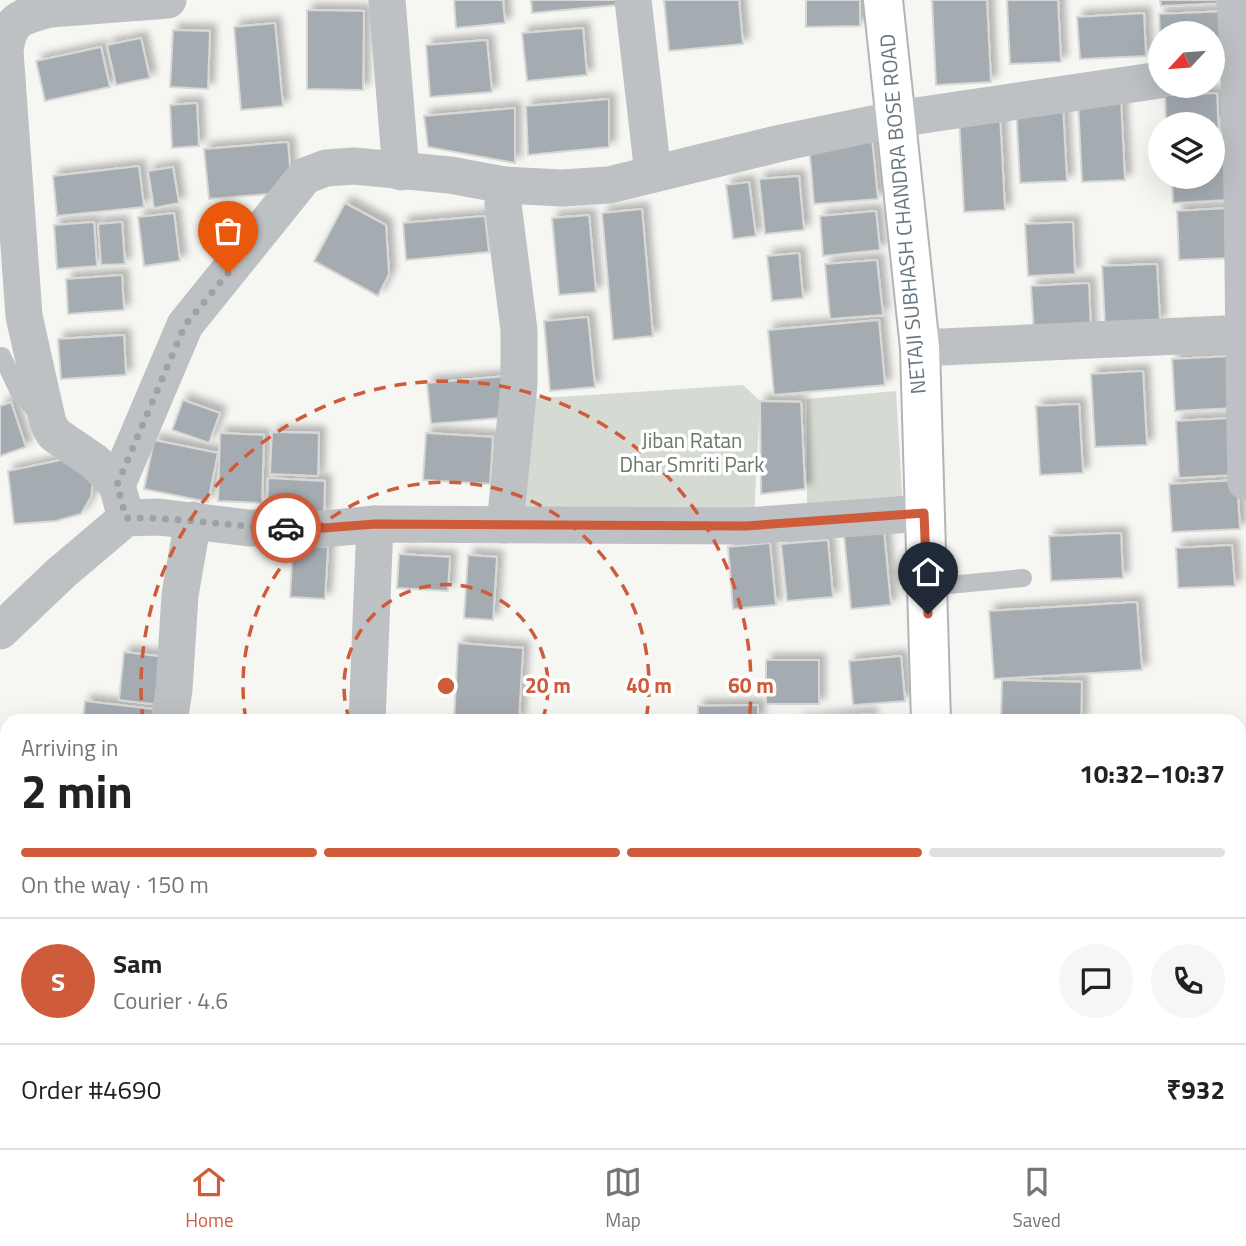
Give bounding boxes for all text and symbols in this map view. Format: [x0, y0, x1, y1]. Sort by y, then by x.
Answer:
north arrow [1148, 21, 1225, 98]
map controls [1148, 21, 1225, 189]
street label: NETAJI SUBHASH CHANDRA BOSE ROAD [870, 33, 934, 396]
button: layers [1148, 112, 1225, 189]
pin [198, 201, 258, 273]
icon: bag [209, 212, 247, 250]
park label: Jiban Ratan Dhar Smriti Park [620, 424, 764, 480]
courier [251, 493, 321, 563]
icon: car [267, 509, 305, 547]
pin [898, 542, 958, 614]
icon: home [909, 553, 947, 591]
text: 20 m [525, 669, 571, 701]
text: 40 m [626, 669, 672, 701]
text: 60 m [728, 669, 774, 701]
centre of rings [434, 674, 458, 698]
text: Arriving in [21, 730, 118, 765]
text: 10:32–10:37 [1079, 754, 1225, 793]
text: 2 min [21, 756, 133, 826]
text: On the way · 150 m [21, 867, 209, 902]
text: Sam [113, 944, 162, 983]
button: chat [1059, 944, 1133, 1018]
button: phone [1151, 944, 1225, 1018]
text: S [51, 962, 65, 1001]
text: Courier · 4.6 [113, 983, 228, 1018]
text: Order #4690 [21, 1070, 161, 1109]
text: ₹932 [1166, 1070, 1225, 1109]
tab: Home [185, 1163, 233, 1234]
tab: Map [604, 1163, 642, 1234]
tab: Saved [1012, 1163, 1061, 1234]

